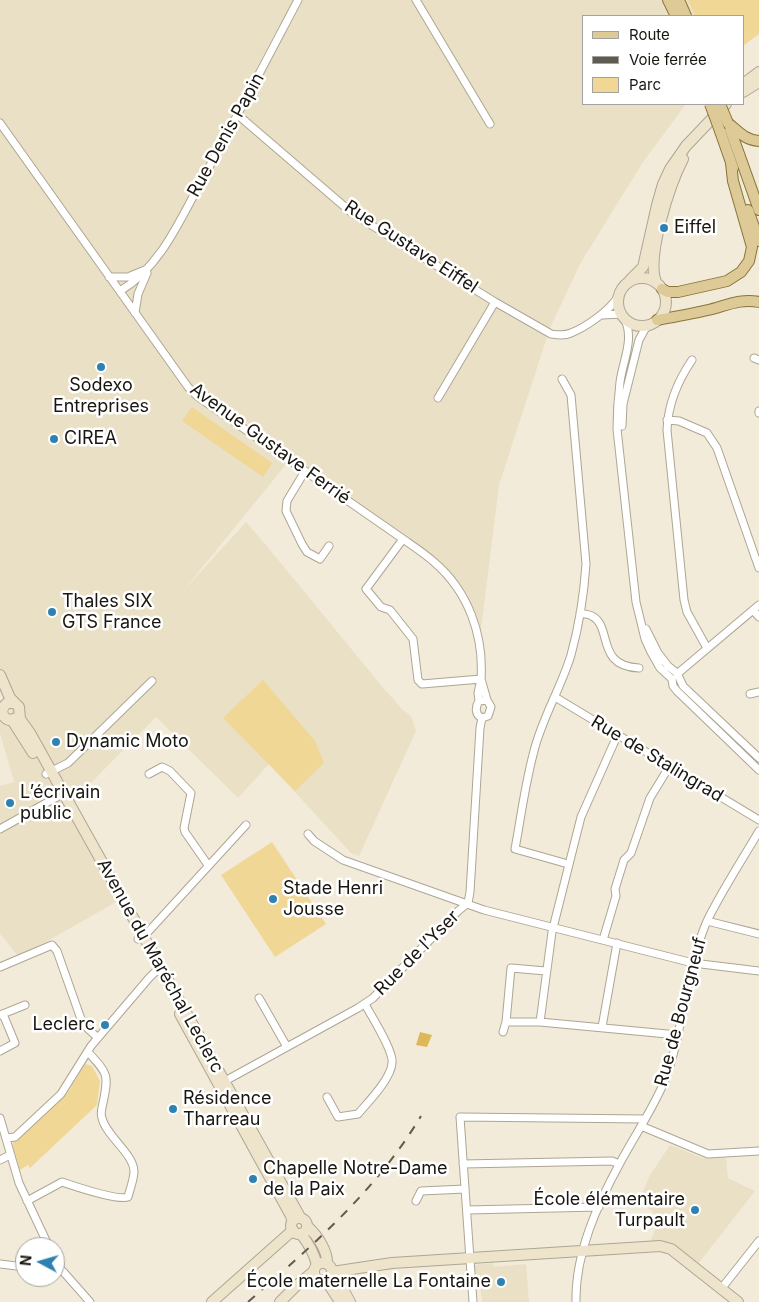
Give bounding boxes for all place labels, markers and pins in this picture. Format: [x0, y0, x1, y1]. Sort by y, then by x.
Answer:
place label: Eiffel [674, 217, 716, 239]
marker: Eiffel [658, 222, 670, 234]
marker: Sodexo Entreprises [95, 361, 107, 373]
place label: Sodexo Entreprises [53, 375, 149, 418]
place label: CIREA [64, 428, 117, 450]
marker: CIREA [48, 433, 60, 445]
place label: Thales SIX GTS France [62, 591, 162, 634]
marker: Thales SIX GTS France [46, 606, 58, 618]
place label: Dynamic Moto [66, 731, 189, 753]
marker: Dynamic Moto [50, 736, 62, 748]
place label: L’écrivain public [20, 782, 100, 824]
marker: L’écrivain public [4, 797, 16, 809]
place label: Stade Henri Jousse [283, 878, 383, 921]
marker: Stade Henri Jousse [267, 893, 279, 905]
place label: Leclerc [32, 1014, 95, 1036]
marker: Leclerc [99, 1019, 111, 1031]
place label: Résidence Tharreau [183, 1088, 272, 1130]
marker: Résidence Tharreau [167, 1103, 179, 1115]
place label: Chapelle Notre-Dame de la Paix [263, 1158, 448, 1200]
marker: Chapelle Notre-Dame de la Paix [247, 1173, 259, 1185]
place label: École élémentaire Turpault [534, 1189, 685, 1232]
marker: École élémentaire Turpault [689, 1204, 701, 1216]
place label: École maternelle La Fontaine [246, 1271, 491, 1293]
marker: École maternelle La Fontaine [495, 1276, 507, 1288]

